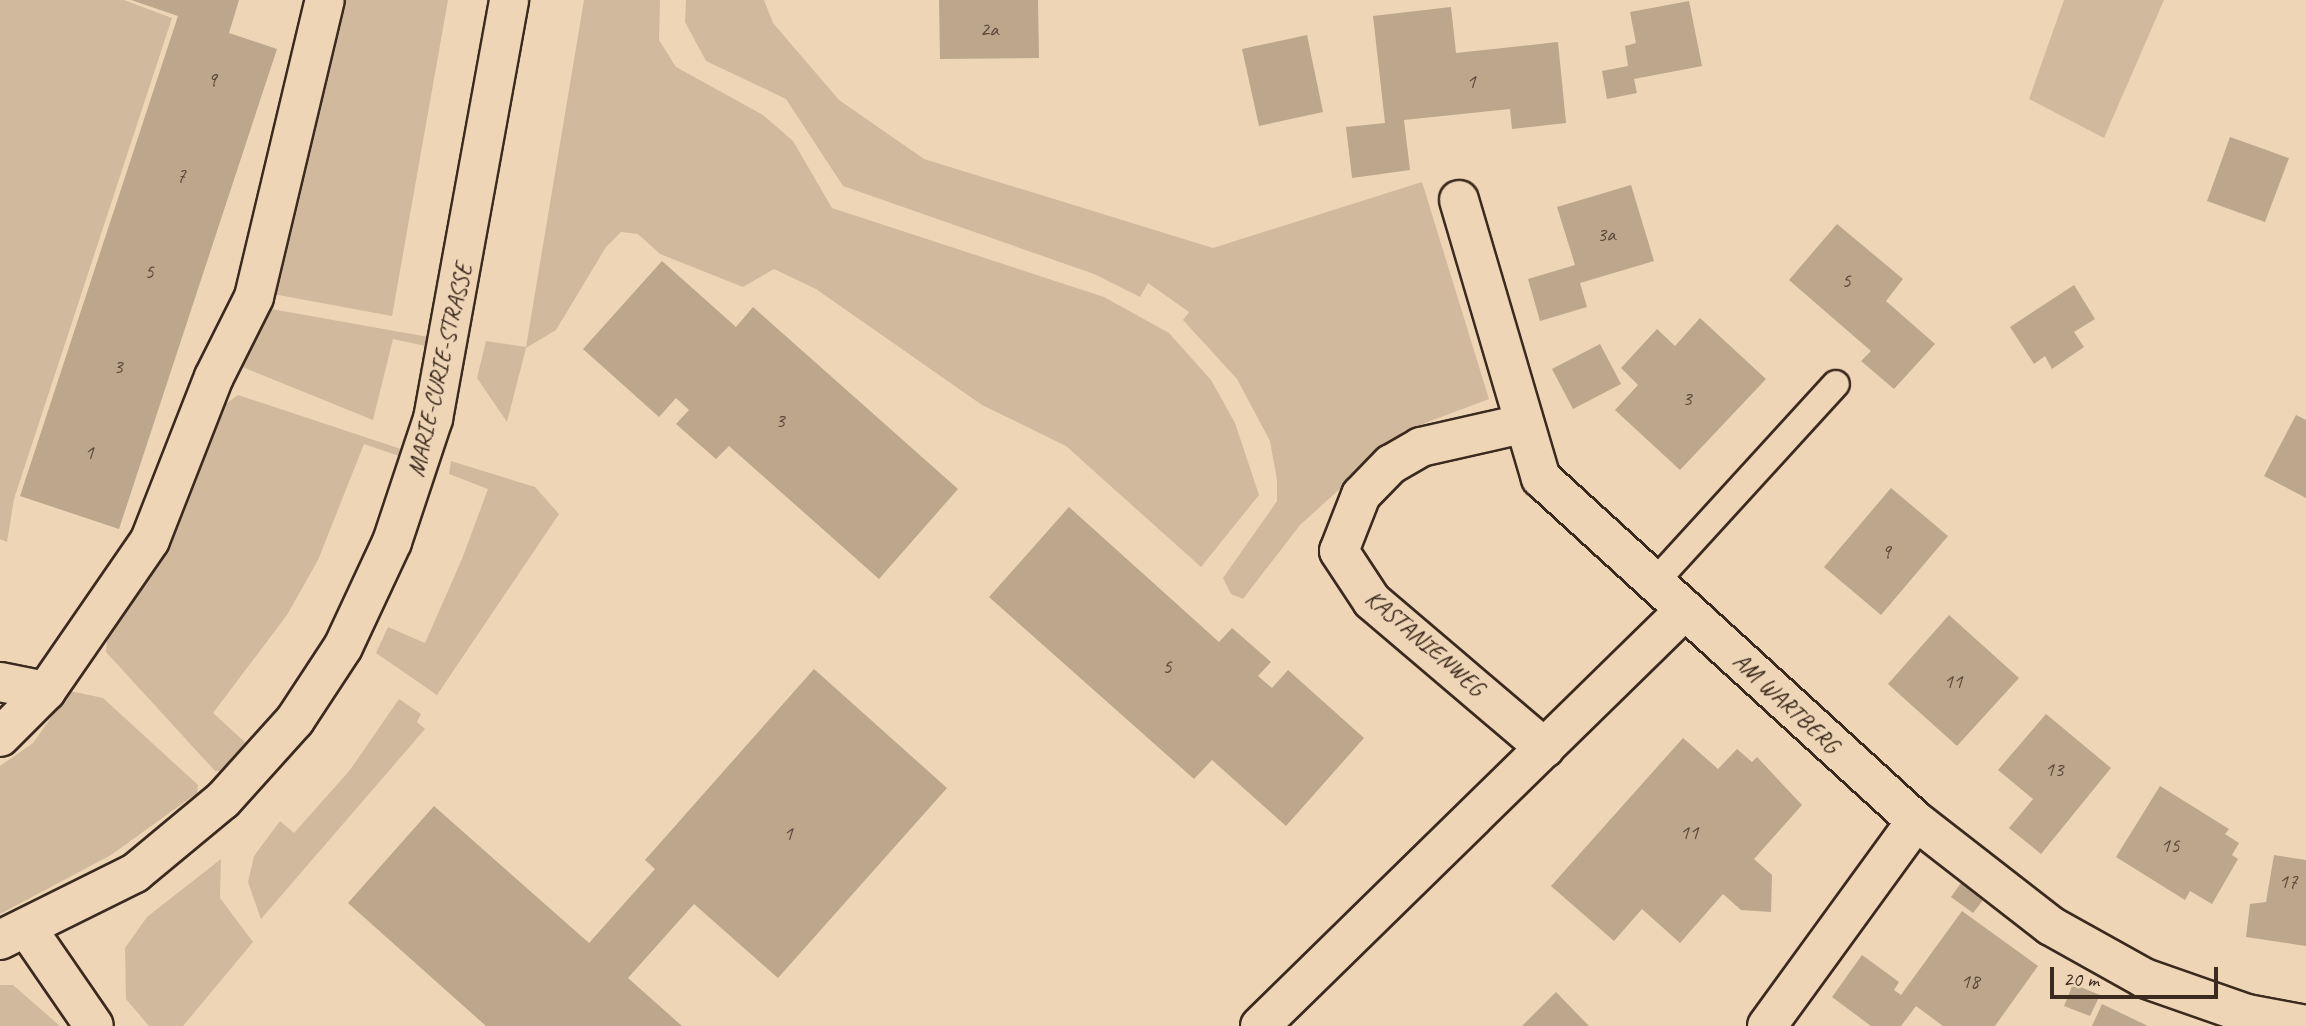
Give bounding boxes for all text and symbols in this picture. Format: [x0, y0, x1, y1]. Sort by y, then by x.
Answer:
house number: 2a [980, 16, 998, 42]
house number: 9 [207, 66, 217, 92]
house number: 1 [1466, 68, 1476, 94]
house number: 7 [176, 162, 186, 188]
house number: 3a [1597, 221, 1615, 247]
house number: 5 [144, 258, 154, 284]
street label: MARIE-CURIE-STRASSE [401, 261, 479, 479]
house number: 5 [1841, 267, 1851, 293]
house number: 3 [113, 353, 123, 379]
house number: 3 [1682, 385, 1692, 411]
house number: 3 [775, 407, 785, 433]
house number: 1 [84, 439, 94, 465]
house number: 9 [1881, 538, 1891, 564]
street label: KASTANIENWEG [1360, 584, 1490, 702]
street label: AM WARTBERG [1726, 646, 1846, 760]
house number: 5 [1162, 653, 1172, 679]
house number: 11 [1944, 668, 1962, 694]
house number: 13 [2045, 756, 2063, 782]
house number: 11 [1680, 819, 1698, 845]
house number: 1 [783, 820, 793, 846]
house number: 15 [2161, 832, 2179, 858]
house number: 17 [2279, 868, 2297, 894]
scale bar [2054, 953, 2222, 997]
text: 20 m [2063, 966, 2099, 992]
house number: 18 [1961, 968, 1979, 994]

